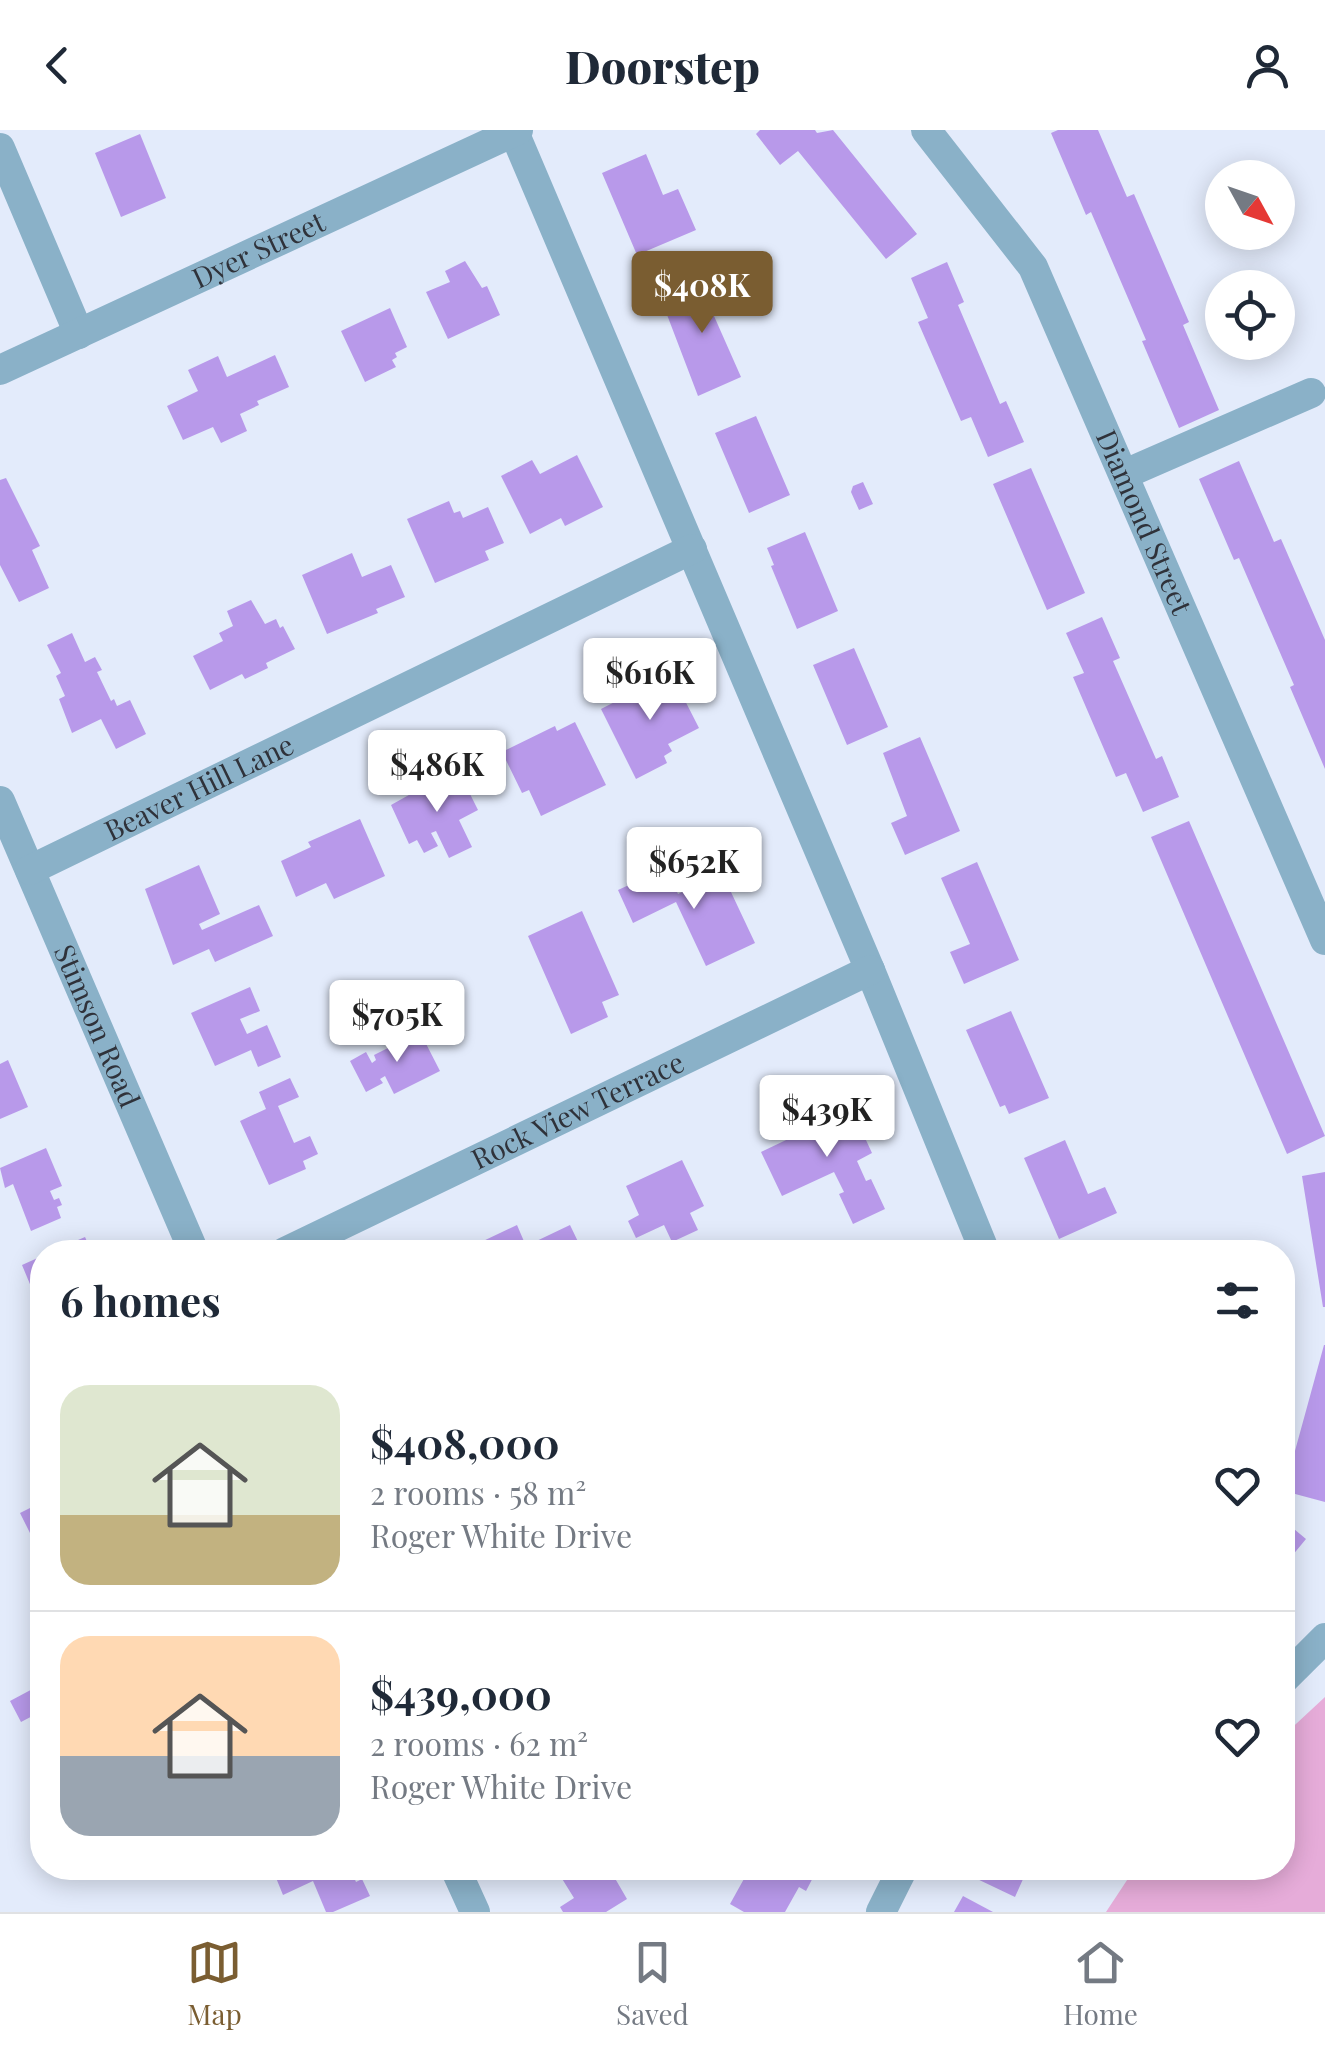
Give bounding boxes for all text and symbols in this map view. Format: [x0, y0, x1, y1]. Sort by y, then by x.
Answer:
text: Doorstep [565, 35, 760, 95]
icon: back [30, 38, 85, 93]
icon: person [1240, 38, 1295, 93]
north arrow [1205, 160, 1295, 250]
map controls [1205, 160, 1295, 360]
street label: Dyer Street [186, 202, 331, 296]
pin: $408K [632, 251, 772, 336]
text: $408K [654, 262, 750, 305]
button: locate [1205, 270, 1295, 360]
street label: Diamond Street [1089, 423, 1202, 621]
pin: $616K [580, 638, 720, 723]
text: $616K [605, 649, 695, 692]
street label: Beaver Hill Lane [98, 725, 299, 848]
pin: $486K [367, 730, 507, 815]
text: $486K [390, 741, 484, 784]
pin: $652K [624, 827, 764, 912]
text: $652K [649, 838, 739, 881]
street label: Stimson Road [47, 938, 149, 1112]
pin: $705K [327, 980, 467, 1065]
text: $705K [351, 991, 443, 1034]
street label: Rock View Terrace [465, 1043, 689, 1176]
pin: $439K [757, 1075, 897, 1160]
text: $439K [782, 1086, 872, 1129]
text: 6 homes [60, 1272, 221, 1328]
icon: filters [1210, 1273, 1265, 1328]
text: $408,000 [370, 1414, 560, 1470]
icon: home [140, 1425, 260, 1545]
icon: heart [1210, 1458, 1265, 1513]
text: 2 rooms · 58 m² [370, 1470, 586, 1513]
text: Roger White Drive [370, 1513, 632, 1556]
text: $439,000 [370, 1665, 552, 1721]
icon: home [140, 1676, 260, 1796]
icon: heart [1210, 1709, 1265, 1764]
text: 2 rooms · 62 m² [370, 1721, 588, 1764]
text: Roger White Drive [370, 1764, 632, 1807]
tab: Map [187, 1935, 242, 2032]
tab: Saved [616, 1935, 689, 2032]
tab: Home [1063, 1935, 1138, 2032]

